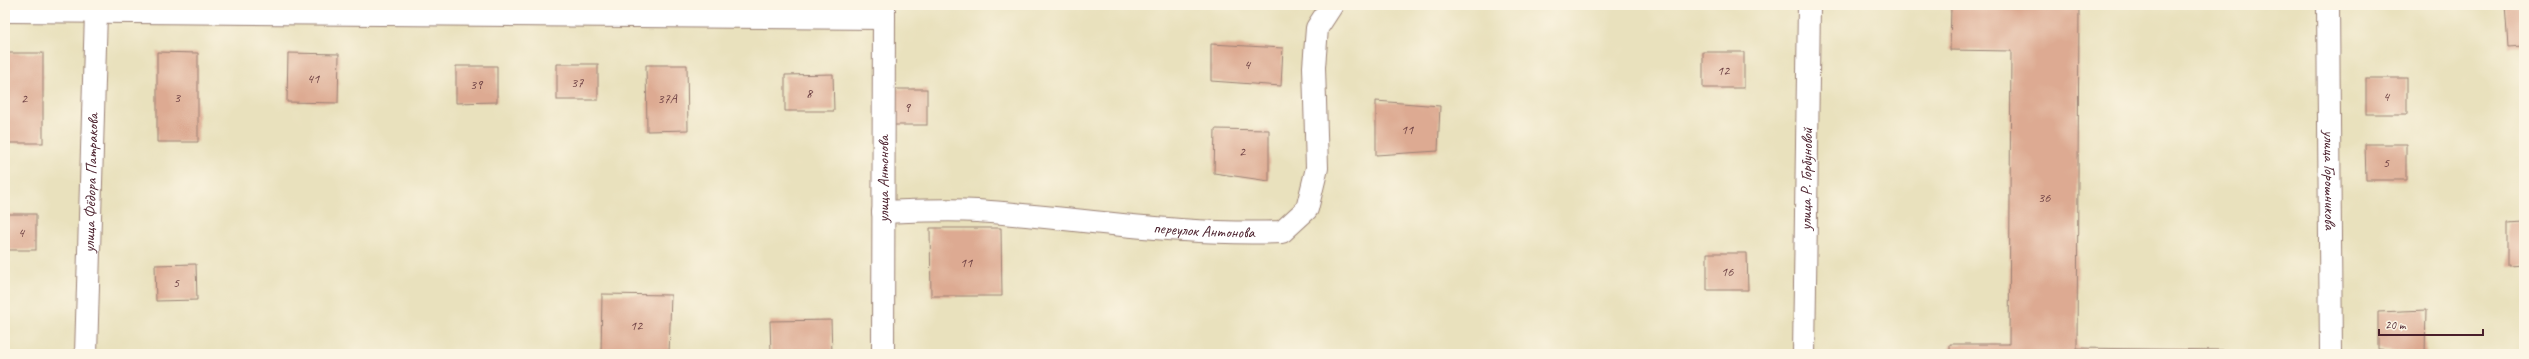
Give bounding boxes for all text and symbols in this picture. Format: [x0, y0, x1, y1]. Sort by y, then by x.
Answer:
house number: 4 [1244, 56, 1252, 73]
house number: 12 [1717, 62, 1731, 79]
house number: 41 [307, 70, 320, 87]
house number: 37 [571, 74, 584, 91]
house number: 39 [470, 76, 484, 93]
house number: 8 [806, 85, 814, 102]
house number: 4 [2383, 88, 2391, 105]
house number: 3 [174, 89, 182, 106]
house number: 2 [21, 90, 29, 107]
house number: 37А [657, 90, 678, 107]
house number: 9 [904, 99, 912, 116]
street label: улица Фёдора Патракова [79, 112, 103, 254]
house number: 11 [1401, 121, 1414, 138]
street label: улица Р. Горбуновой [1796, 126, 1817, 231]
street label: улица Горошникова [2319, 129, 2340, 231]
street label: улица Антонова [873, 134, 894, 224]
house number: 2 [1239, 143, 1247, 160]
house number: 5 [2383, 154, 2390, 171]
house number: 36 [2038, 189, 2051, 206]
street label: переулок Антонова [1153, 218, 1256, 243]
house number: 4 [18, 224, 26, 241]
house number: 11 [960, 254, 973, 271]
house number: 16 [1721, 263, 1734, 280]
house number: 5 [173, 274, 180, 291]
scale bar [2379, 311, 2483, 337]
house number: 12 [630, 317, 644, 334]
text: 20 m [2385, 317, 2407, 333]

